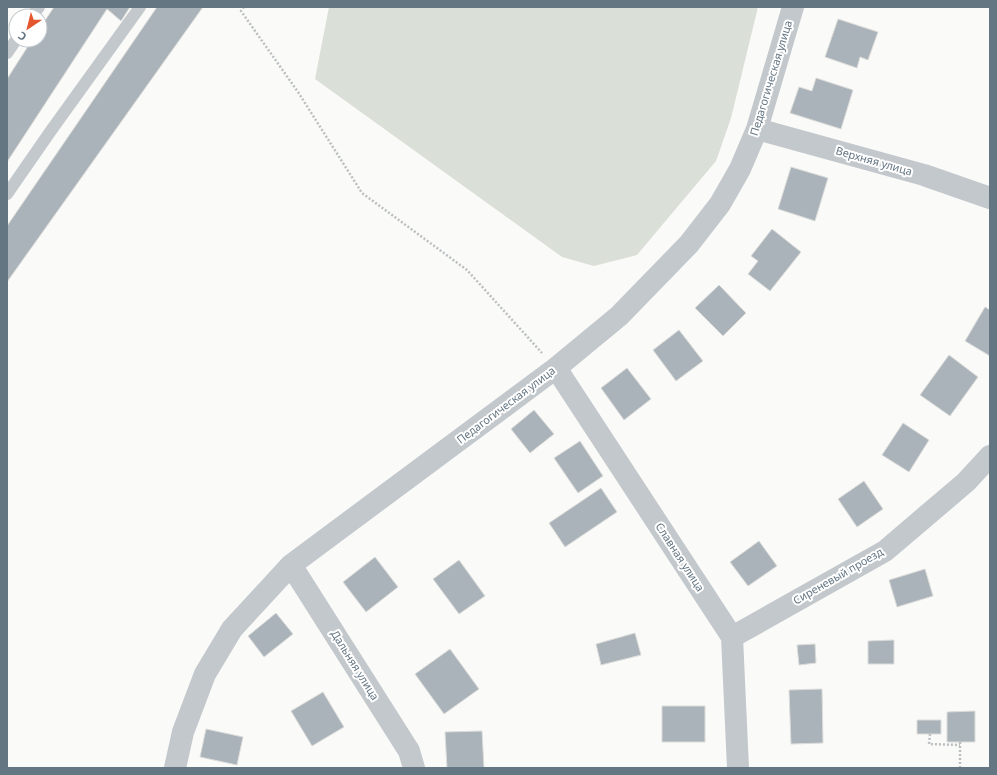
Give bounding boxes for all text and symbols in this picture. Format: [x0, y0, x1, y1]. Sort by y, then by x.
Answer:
north arrow [8, 8, 48, 48]
street label: Педагогическая улица [746, 18, 795, 137]
text: С [15, 28, 29, 45]
street label: Верхняя улица [834, 142, 914, 179]
street label: Педагогическая улица [453, 363, 558, 447]
street label: Славная улица [653, 519, 708, 594]
street label: Сиреневый проезд [790, 543, 886, 607]
street label: Дальняя улица [328, 627, 383, 703]

